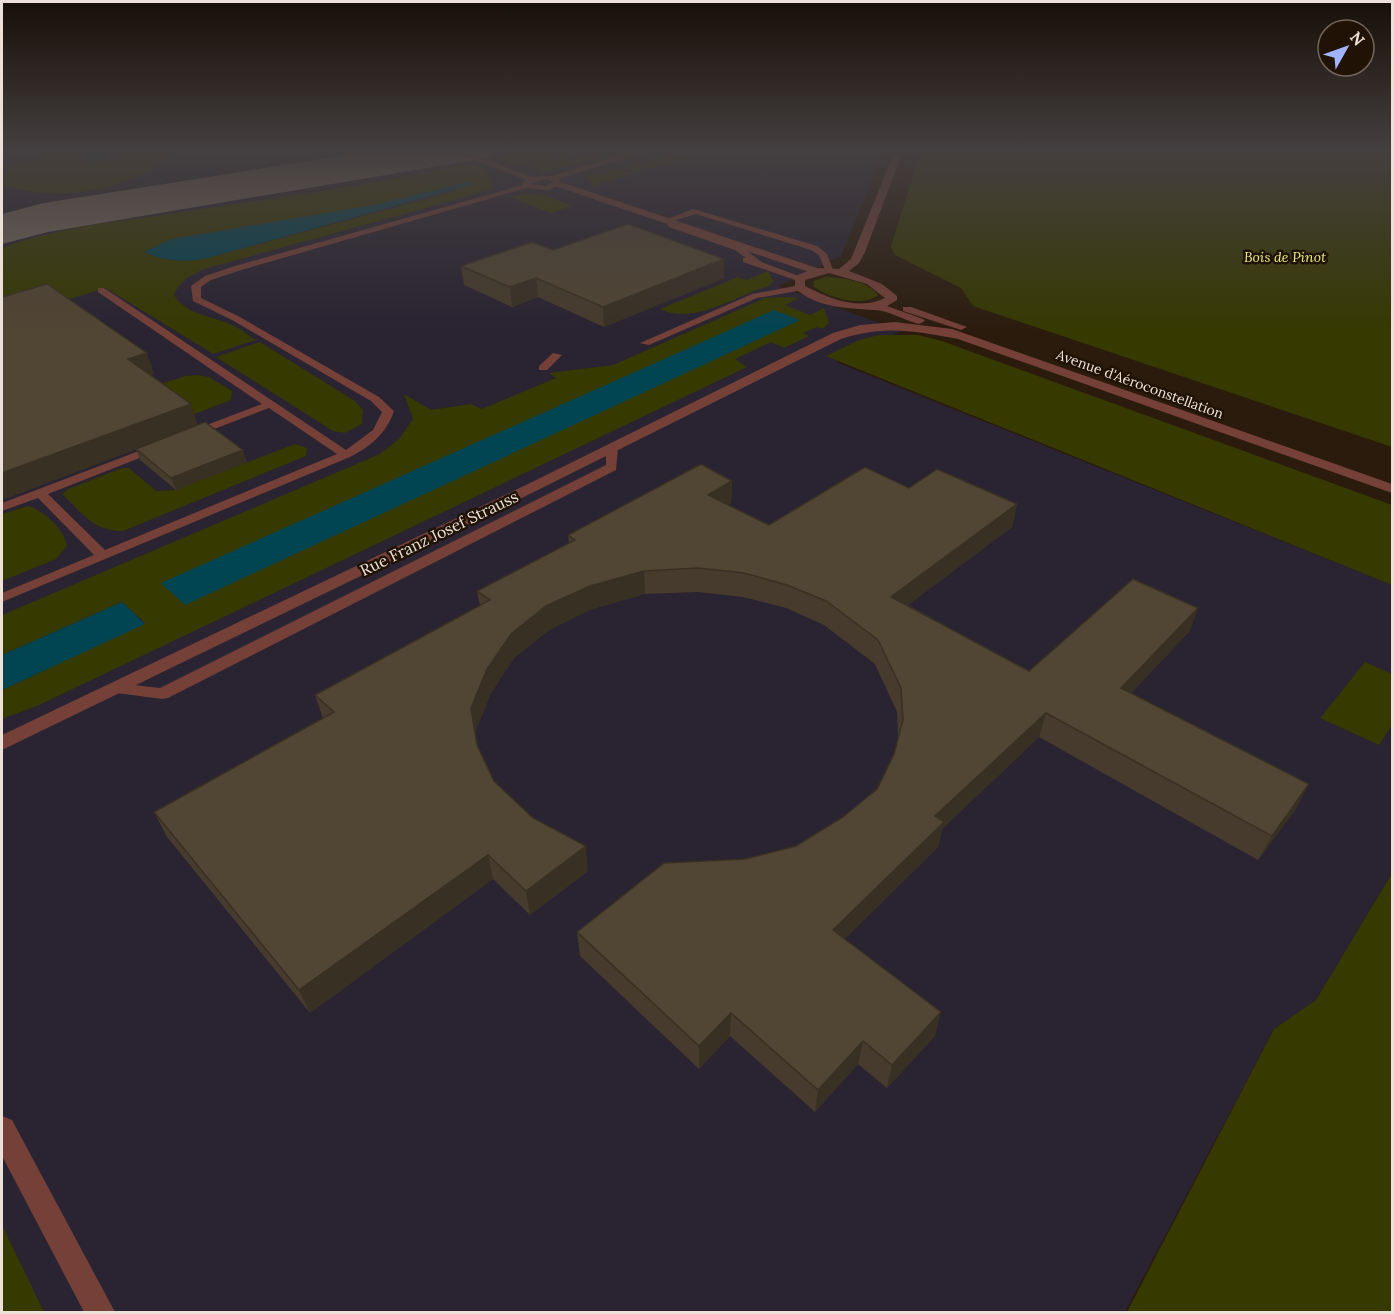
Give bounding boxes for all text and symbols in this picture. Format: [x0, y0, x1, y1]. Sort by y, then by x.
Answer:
north arrow [1316, 18, 1376, 78]
text: N [1346, 27, 1369, 50]
park label: Bois de Pinot [1244, 248, 1327, 266]
street label: Avenue d'Aéroconstellation [1053, 345, 1227, 423]
street label: Rue Franz Josef Strauss [357, 486, 521, 580]

